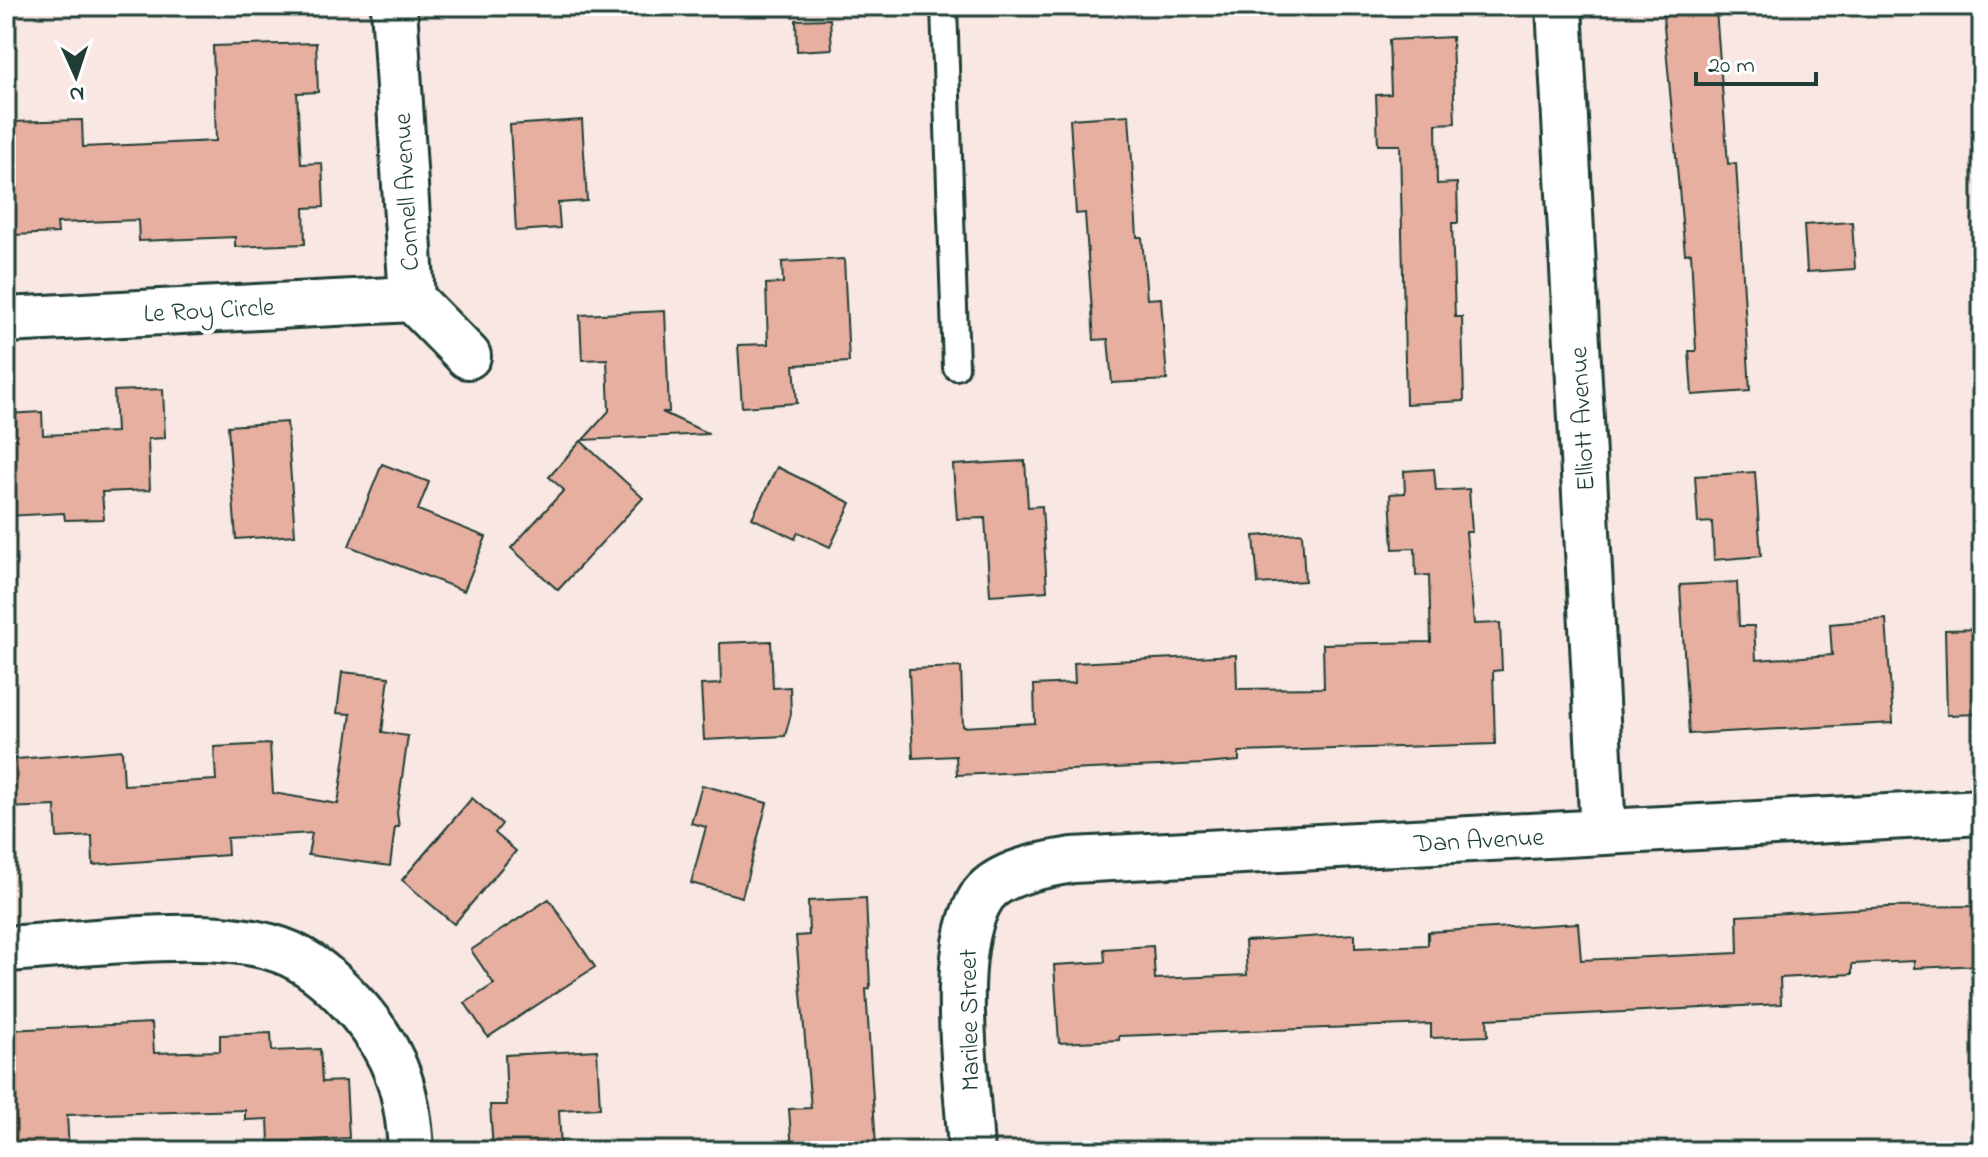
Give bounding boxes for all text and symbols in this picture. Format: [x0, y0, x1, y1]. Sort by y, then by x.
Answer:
north arrow [36, 36, 116, 116]
scale bar [1696, 36, 1816, 86]
text: 20 m [1708, 49, 1755, 84]
text: N [69, 77, 85, 109]
street label: Connell Avenue [385, 112, 431, 272]
street label: Le Roy Circle [143, 290, 276, 334]
street label: Elliott Avenue [1561, 345, 1607, 492]
street label: Dan Avenue [1412, 820, 1546, 864]
street label: Marilee Street [951, 948, 991, 1091]

